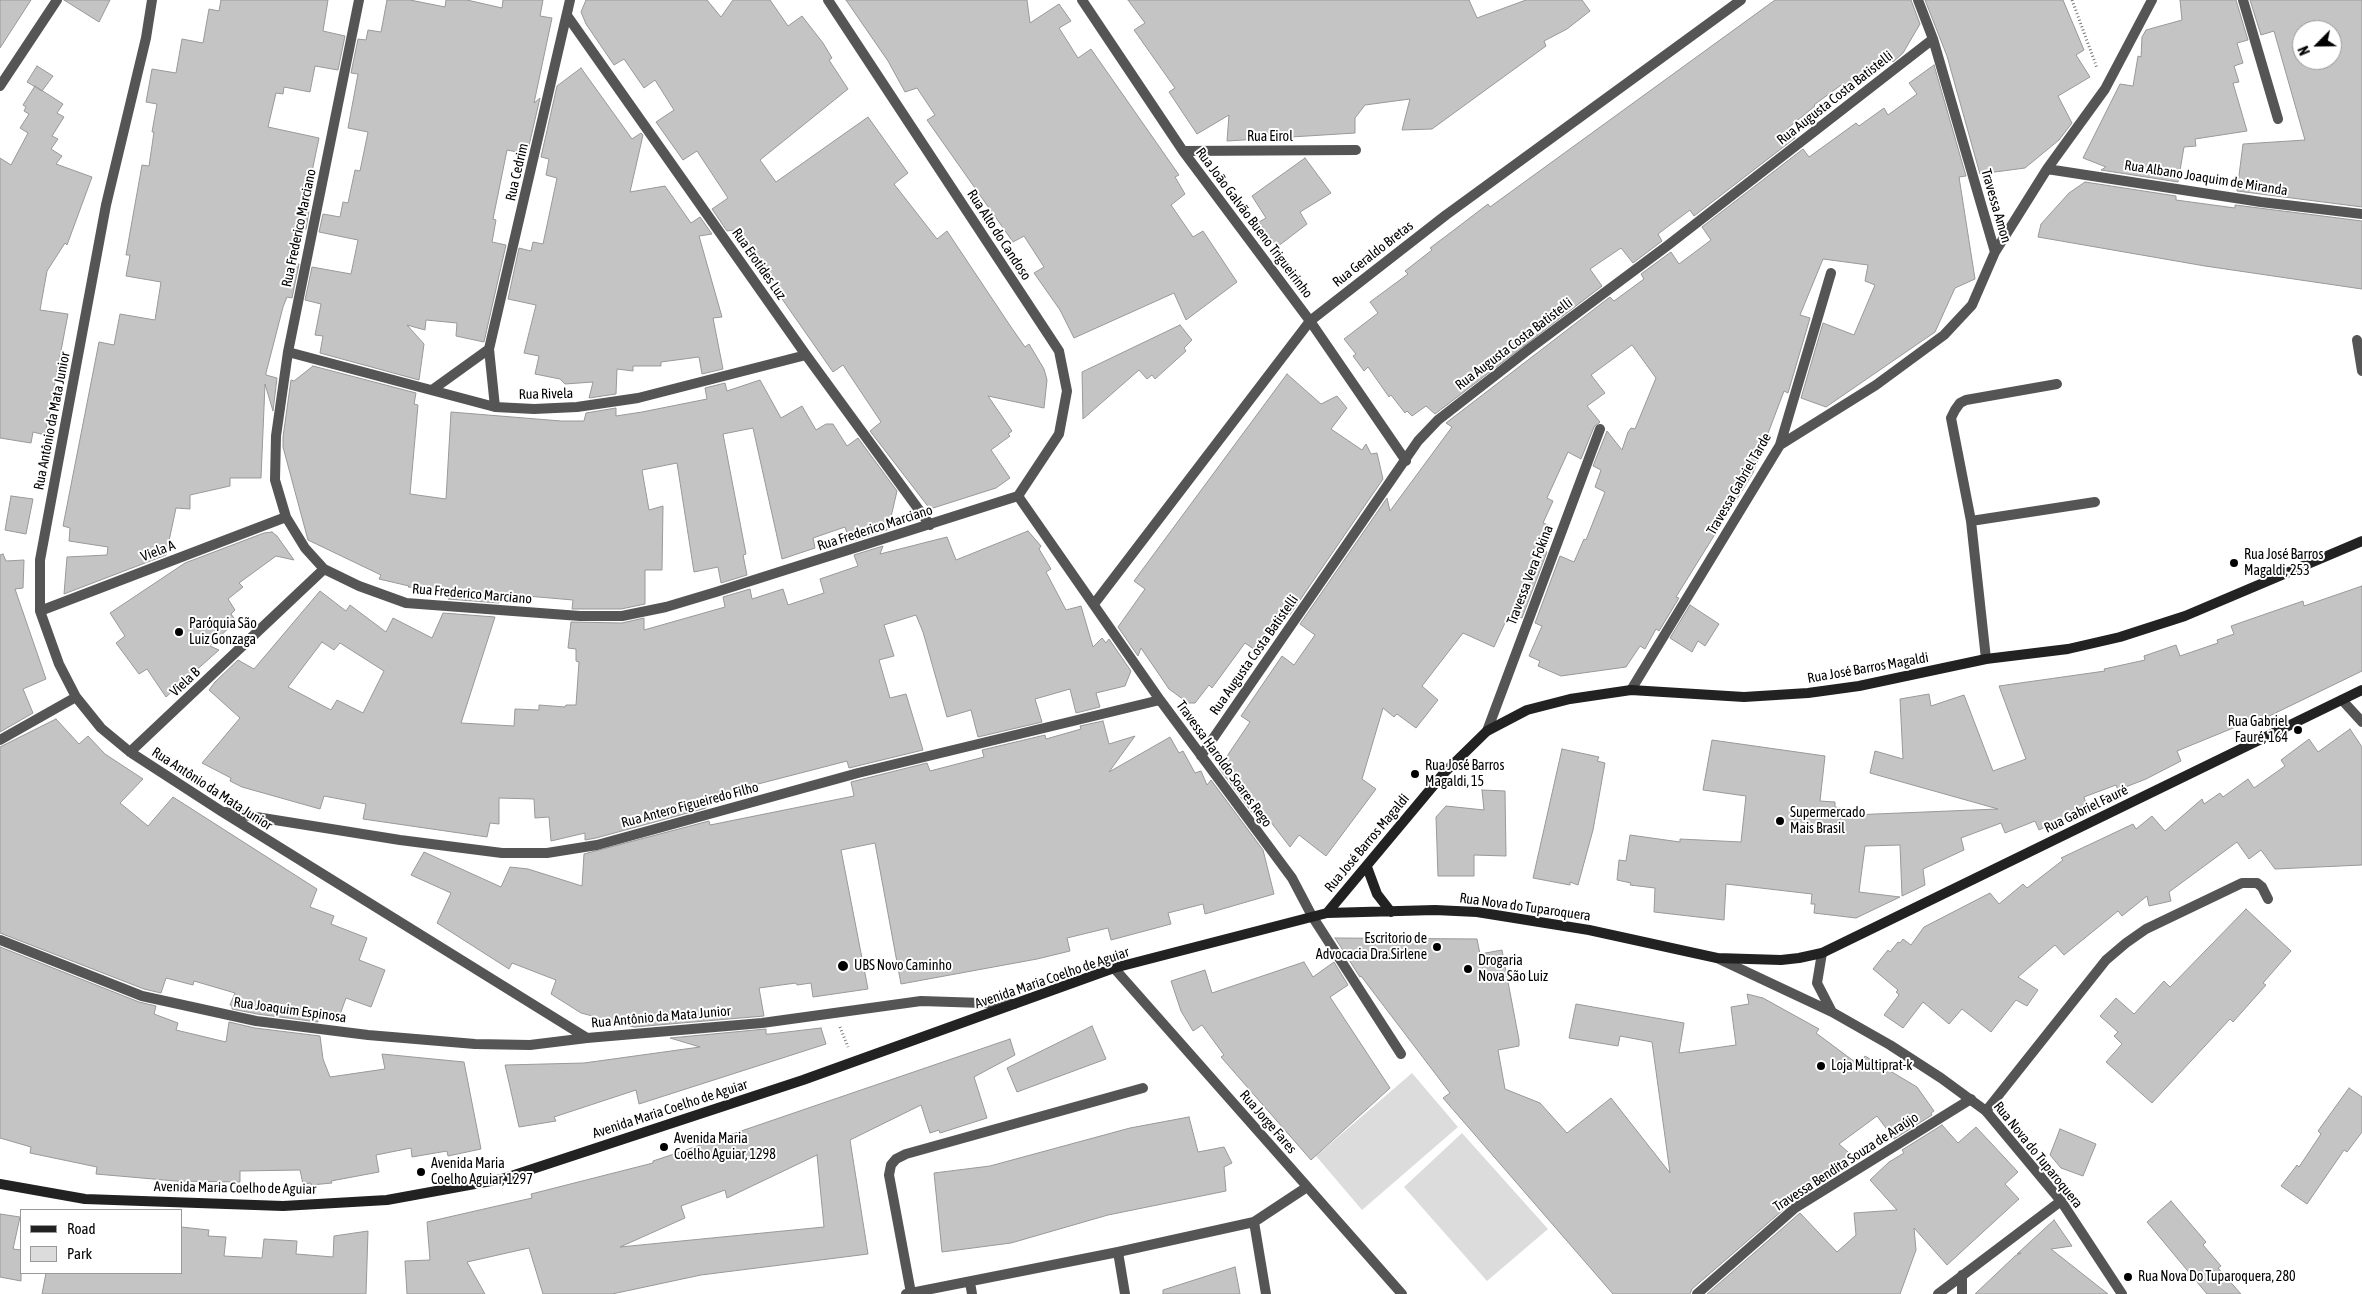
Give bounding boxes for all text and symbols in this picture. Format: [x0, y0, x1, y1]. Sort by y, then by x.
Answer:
north arrow [2292, 20, 2342, 70]
text: N [2295, 44, 2313, 57]
street label: Rua Augusta Costa Batistelli [1774, 48, 1896, 148]
street label: Rua Eirol [1247, 129, 1293, 145]
street label: Rua Cedrim [502, 141, 532, 203]
street label: Rua João Galvão Bueno Trigueirinho [1192, 144, 1316, 302]
street label: Rua Albano Joaquim de Miranda [2123, 157, 2289, 199]
street label: Rua Frederico Marciano [278, 167, 320, 289]
street label: Travessa Amon [1977, 167, 2015, 245]
street label: Rua Alto do Candoso [963, 187, 1035, 283]
street label: Rua Geraldo Bretas [1329, 217, 1417, 291]
street label: Rua Erotides Luz [728, 225, 790, 303]
street label: Rua Augusta Costa Batistelli [1452, 294, 1576, 394]
street label: Rua Antônio da Mata Junior [30, 351, 74, 491]
street label: Rua Rivela [519, 385, 573, 403]
street label: Travessa Gabriel Tarde [1703, 430, 1775, 538]
street label: Rua Frederico Marciano [815, 501, 935, 555]
street label: Travessa Vera Fokina [1503, 523, 1557, 627]
street label: Viela A [138, 537, 178, 565]
place label: Rua José Barros Magaldi, 253 [2244, 547, 2323, 580]
marker: Rua José Barros Magaldi, 253 [2228, 557, 2240, 569]
street label: Rua Frederico Marciano [411, 580, 533, 608]
street label: Rua Augusta Costa Batistelli [1206, 592, 1302, 718]
place label: Paróquia São Luiz Gonzaga [189, 616, 257, 648]
marker: Paróquia São Luiz Gonzaga [173, 626, 185, 638]
street label: Rua José Barros Magaldi [1806, 649, 1930, 687]
street label: Viela B [166, 664, 204, 700]
street label: Travessa Haroldo Soares Rego [1173, 698, 1275, 830]
place label: Rua Gabriel Fauré, 164 [2228, 714, 2288, 746]
marker: Rua Gabriel Fauré, 164 [2292, 724, 2304, 736]
street label: Rua Antônio da Mata Junior [149, 744, 275, 834]
place label: Rua José Barros Magaldi, 15 [1425, 758, 1504, 790]
marker: Rua José Barros Magaldi, 15 [1409, 768, 1421, 780]
street label: Rua Antero Figueiredo Filho [620, 779, 760, 831]
street label: Rua Gabriel Fauré [2041, 781, 2131, 837]
street label: Rua José Barros Magaldi [1321, 791, 1413, 895]
place label: Supermercado Mais Brasil [1790, 805, 1865, 838]
marker: Supermercado Mais Brasil [1774, 815, 1786, 827]
street label: Rua Nova do Tuparoquera [1458, 889, 1592, 925]
place label: Escritorio de Advocacia Dra.Sirlene [1316, 931, 1427, 964]
marker: Escritorio de Advocacia Dra.Sirlene [1431, 941, 1443, 953]
street label: Avenida Maria Coelho de Aguiar [973, 944, 1131, 1012]
place label: Drogaria Nova São Luiz [1478, 953, 1548, 986]
place label: UBS Novo Caminho [854, 958, 952, 974]
marker: UBS Novo Caminho [836, 959, 850, 973]
marker: Drogaria Nova São Luiz [1462, 963, 1474, 975]
street label: Rua Joaquim Espinosa [232, 994, 348, 1026]
street label: Rua Antônio da Mata Junior [590, 1003, 732, 1031]
place label: Loja Multiprat-k [1831, 1058, 1912, 1074]
marker: Loja Multiprat-k [1815, 1060, 1827, 1072]
street label: Avenida Maria Coelho de Aguiar [590, 1076, 750, 1142]
street label: Rua Jorge Fares [1236, 1087, 1300, 1157]
street label: Rua Nova do Tuparoquera [1990, 1098, 2086, 1212]
street label: Travessa Bendita Souza de Araújo [1770, 1109, 1922, 1215]
place label: Avenida Maria Coelho Aguiar, 1298 [674, 1131, 776, 1164]
marker: Avenida Maria Coelho Aguiar, 1298 [658, 1141, 670, 1153]
place label: Avenida Maria Coelho Aguiar, 1297 [431, 1156, 533, 1188]
marker: Avenida Maria Coelho Aguiar, 1297 [415, 1166, 427, 1178]
street label: Avenida Maria Coelho de Aguiar [154, 1178, 316, 1198]
legend [20, 1209, 182, 1274]
text: Road [67, 1220, 96, 1237]
text: Park [67, 1245, 92, 1262]
place label: Rua Nova Do Tuparoquera, 280 [2138, 1269, 2296, 1285]
marker: Rua Nova Do Tuparoquera, 280 [2122, 1271, 2134, 1283]

